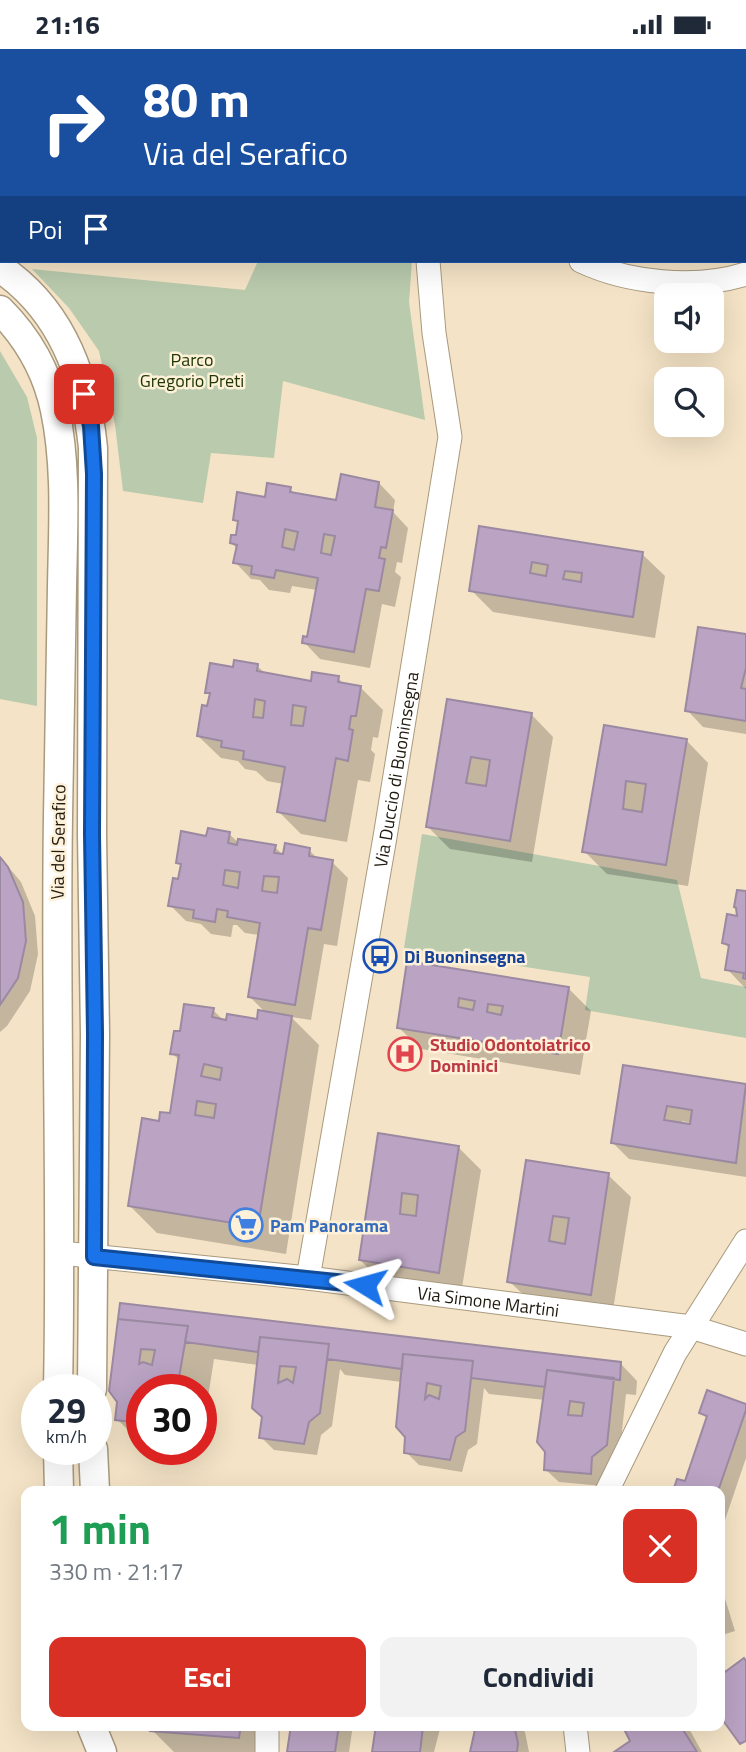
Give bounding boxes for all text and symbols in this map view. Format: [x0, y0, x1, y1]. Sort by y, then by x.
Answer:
text: 21:16 [35, 5, 100, 44]
text: 80 m [143, 61, 250, 136]
icon: right [28, 77, 119, 168]
text: Via del Serafico [143, 129, 348, 177]
text: Poi [28, 210, 63, 249]
icon: arrive [77, 210, 115, 248]
map controls [654, 283, 724, 437]
button: sound [654, 283, 724, 353]
park label: Parco Gregorio Preti [140, 346, 244, 394]
pin [54, 364, 114, 424]
button: search [654, 367, 724, 437]
icon: arrive [65, 375, 103, 413]
street label: Via Duccio di Buoninsegna [366, 670, 425, 870]
street label: Via del Serafico [43, 784, 73, 900]
bus stop icon: Di Buoninsegna [361, 937, 399, 975]
place label: Di Buoninsegna [404, 943, 526, 970]
place label: Studio Odontoiatrico Dominici [430, 1031, 591, 1079]
hospital icon: Studio Odontoiatrico Dominici [386, 1035, 424, 1073]
supermarket icon: Pam Panorama [227, 1206, 265, 1244]
place label: Pam Panorama [270, 1212, 388, 1239]
position arrow [328, 1248, 402, 1322]
street label: Via Simone Martini [416, 1279, 561, 1324]
speed limit sign: 30 [126, 1374, 217, 1465]
text: 29 [47, 1383, 86, 1437]
text: km/h [46, 1423, 87, 1450]
text: 1 min [49, 1496, 151, 1560]
button: close [623, 1509, 697, 1583]
text: 330 m · 21:17 [49, 1554, 184, 1589]
button: Esci [49, 1637, 366, 1717]
button: Condividi [380, 1637, 697, 1717]

